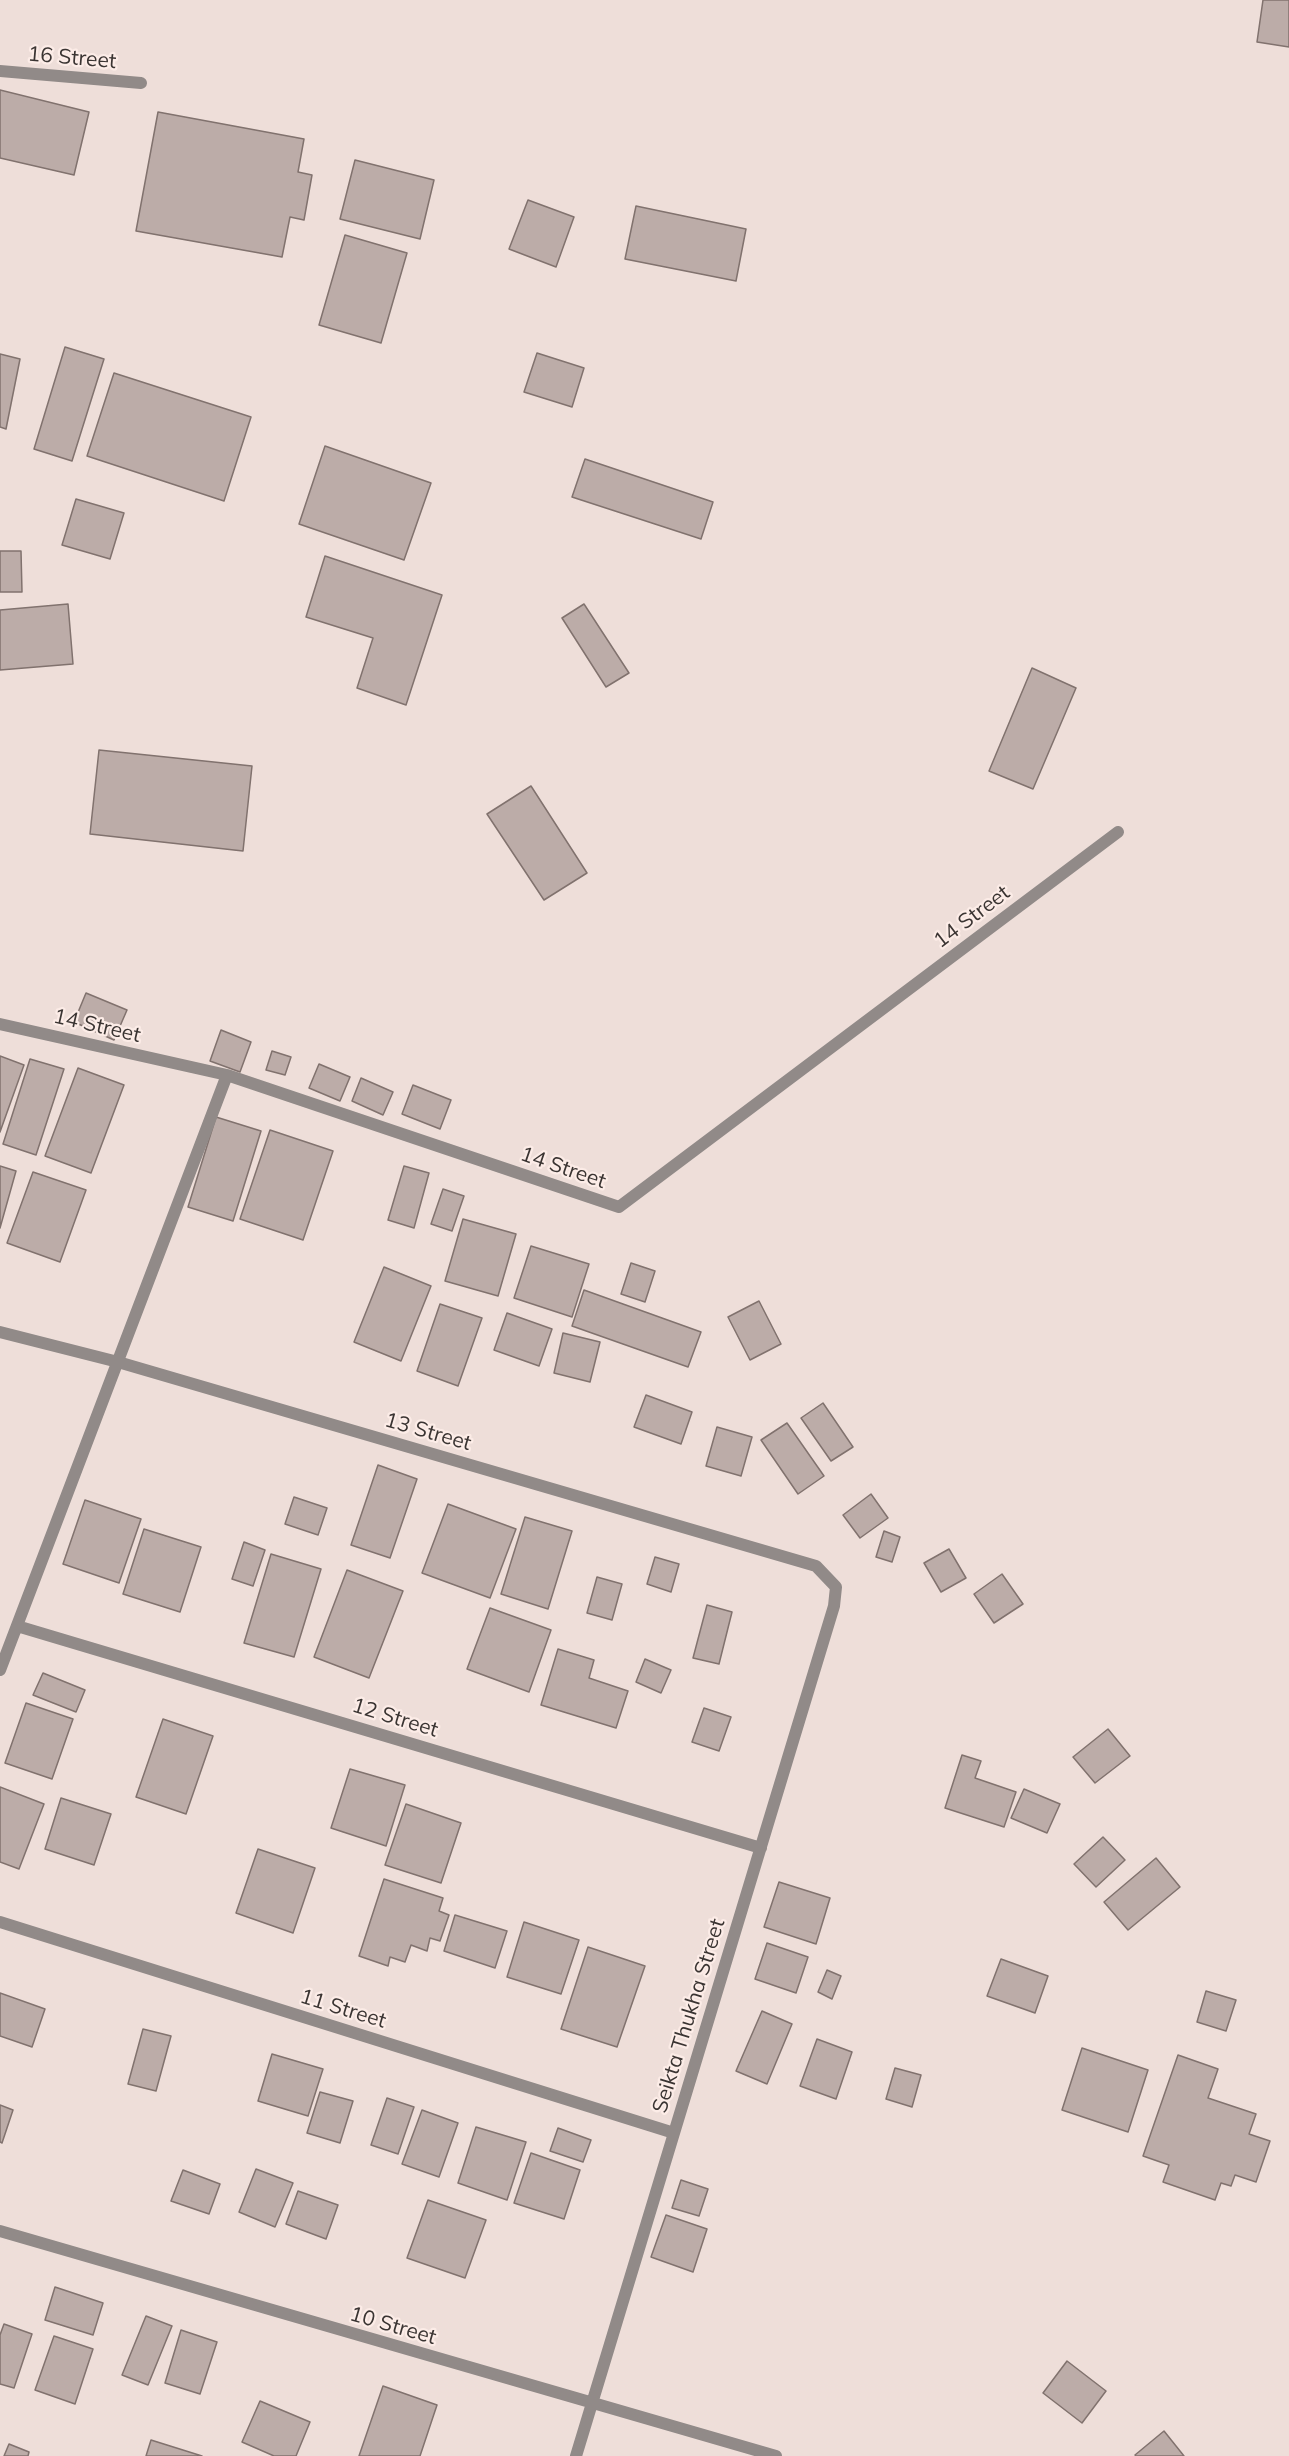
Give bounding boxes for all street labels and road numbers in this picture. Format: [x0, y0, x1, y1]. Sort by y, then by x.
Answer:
street label: 16 Street [27, 42, 117, 74]
street label: 14 Street [929, 880, 1015, 954]
street label: 14 Street [51, 1004, 143, 1048]
street label: 14 Street [517, 1142, 609, 1194]
street label: 13 Street [382, 1408, 474, 1456]
street label: 12 Street [349, 1693, 441, 1743]
street label: Seikta Thukha Street [647, 1916, 731, 2116]
street label: 11 Street [297, 1984, 389, 2034]
street label: 10 Street [347, 2302, 439, 2350]

